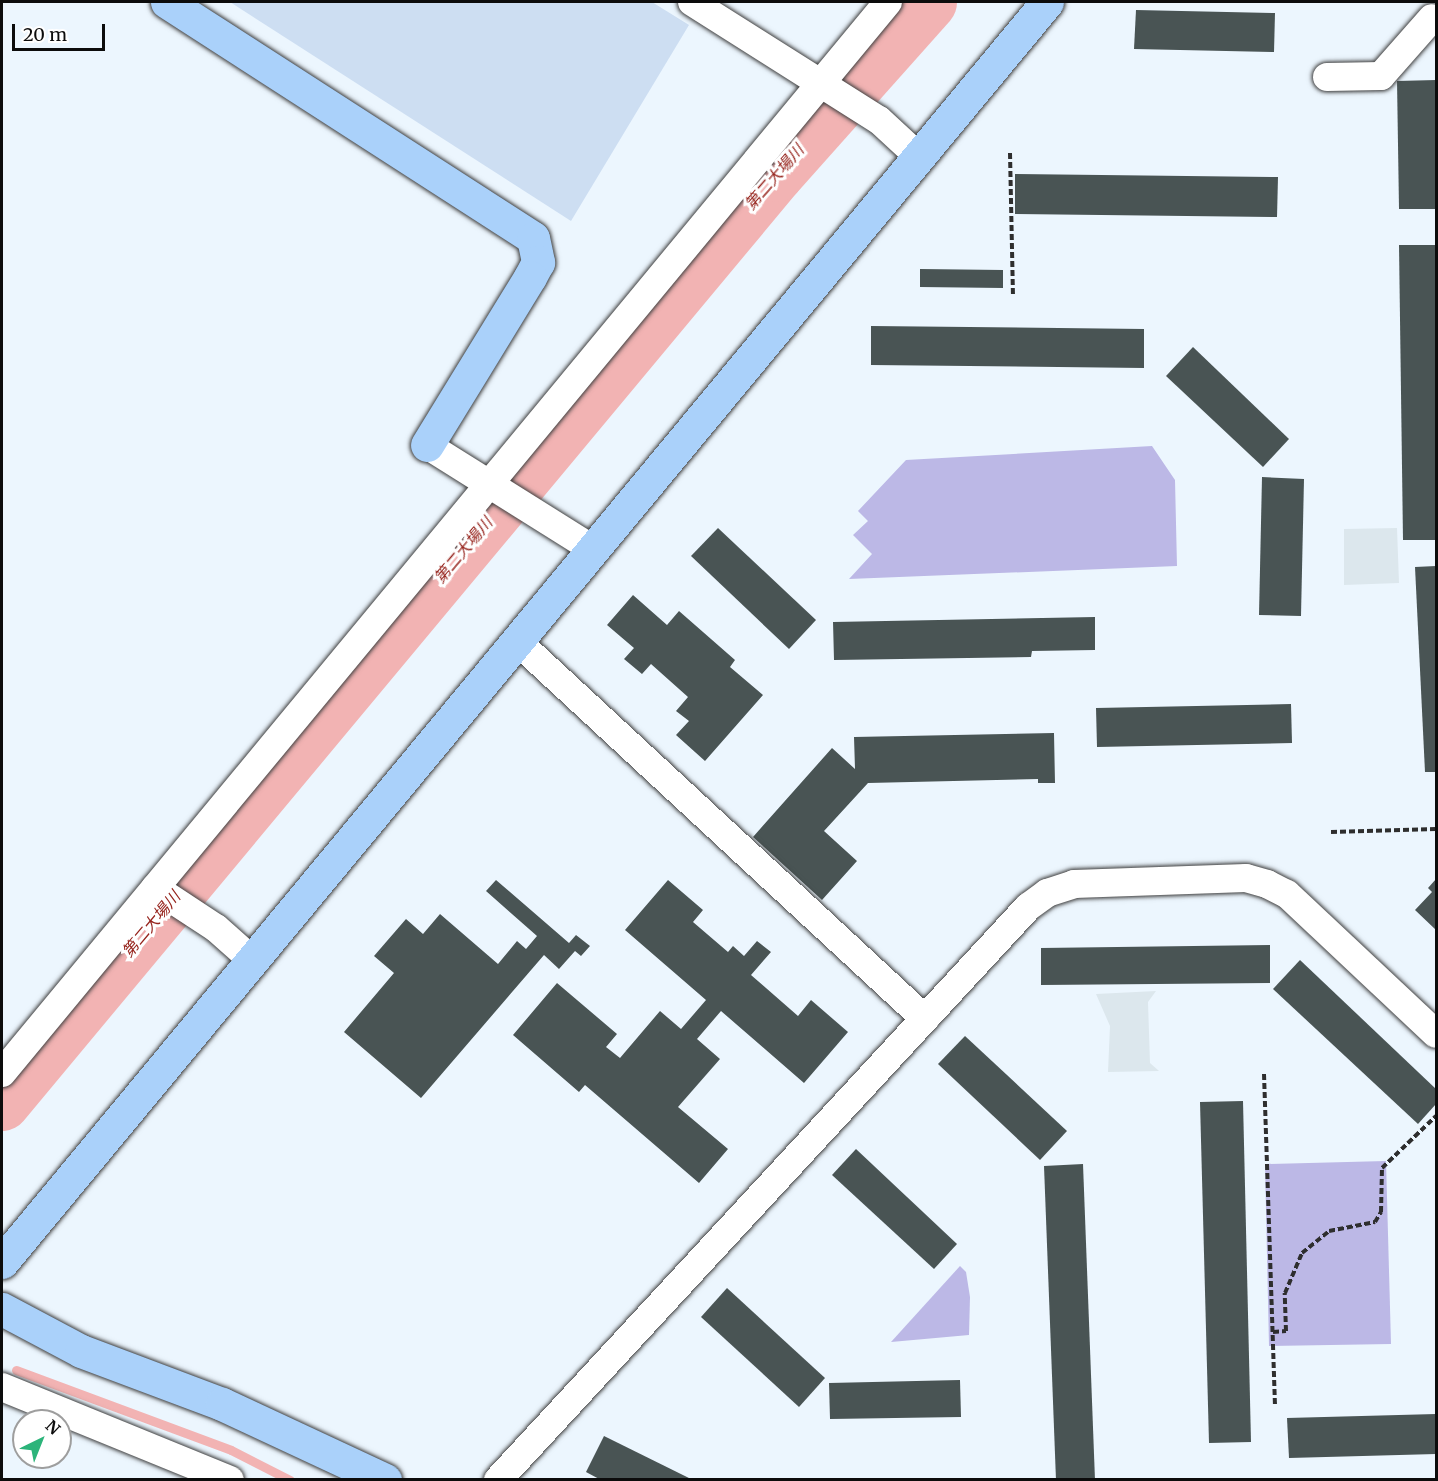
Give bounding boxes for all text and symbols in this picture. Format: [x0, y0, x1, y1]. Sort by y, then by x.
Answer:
scale bar [15, 12, 108, 50]
text: 20 m [23, 23, 67, 46]
water label: 第二大場川 [741, 141, 807, 213]
water label: 第二大場川 [430, 513, 496, 587]
water label: 第二大場川 [118, 887, 184, 961]
north arrow [12, 1409, 72, 1469]
text: N [41, 1416, 64, 1439]

